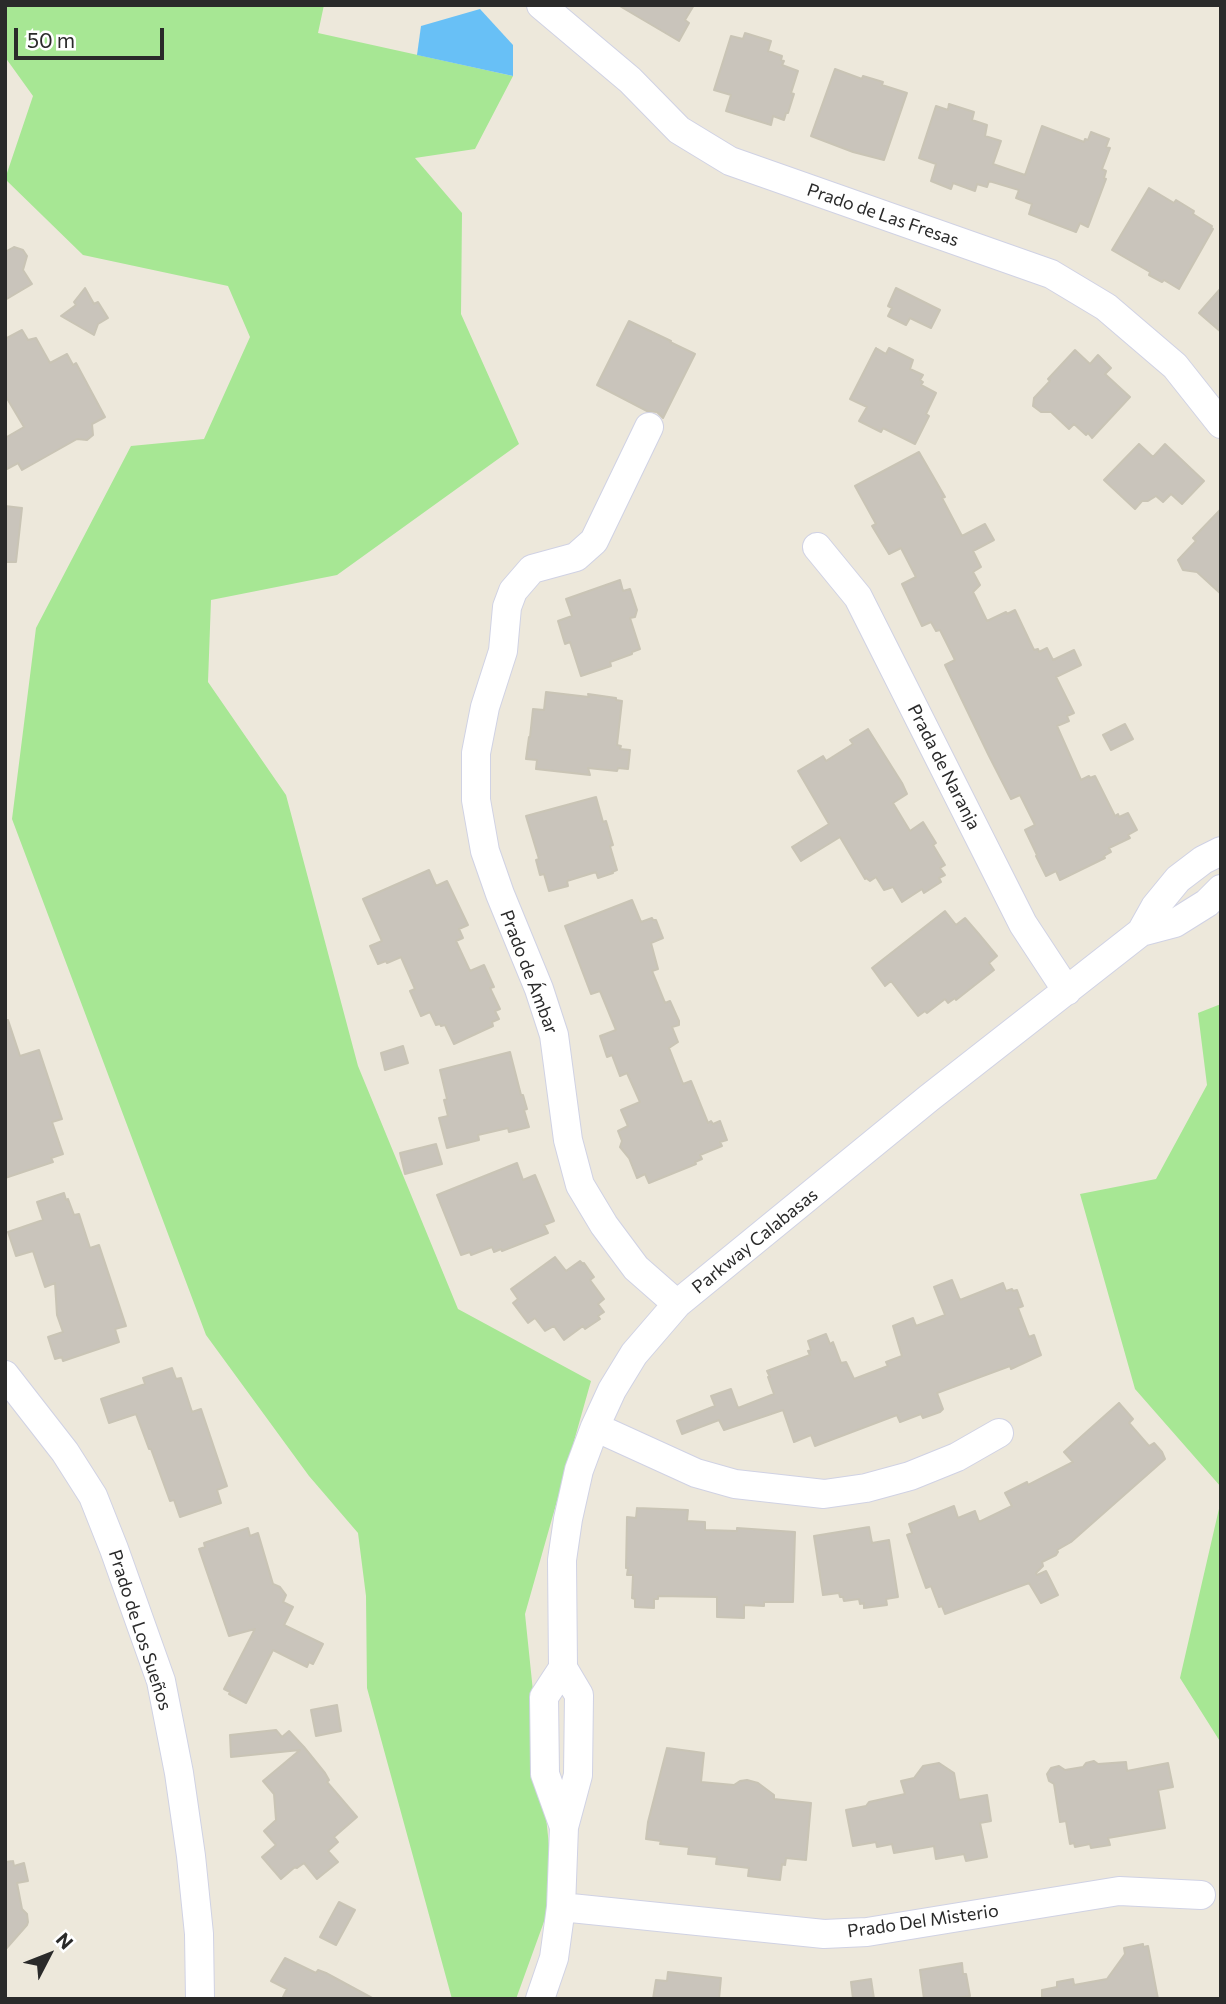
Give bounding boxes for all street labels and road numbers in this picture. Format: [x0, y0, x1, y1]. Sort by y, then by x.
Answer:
street label: Prado de Las Fresas [804, 179, 962, 251]
street label: Prada de Naranja [903, 701, 985, 833]
street label: Prado de Ámbar [495, 907, 563, 1037]
street label: Parkway Calabasas [688, 1184, 822, 1298]
street label: Prado de Los Sueños [104, 1547, 176, 1713]
street label: Prado Del Misterio [846, 1900, 1000, 1942]

